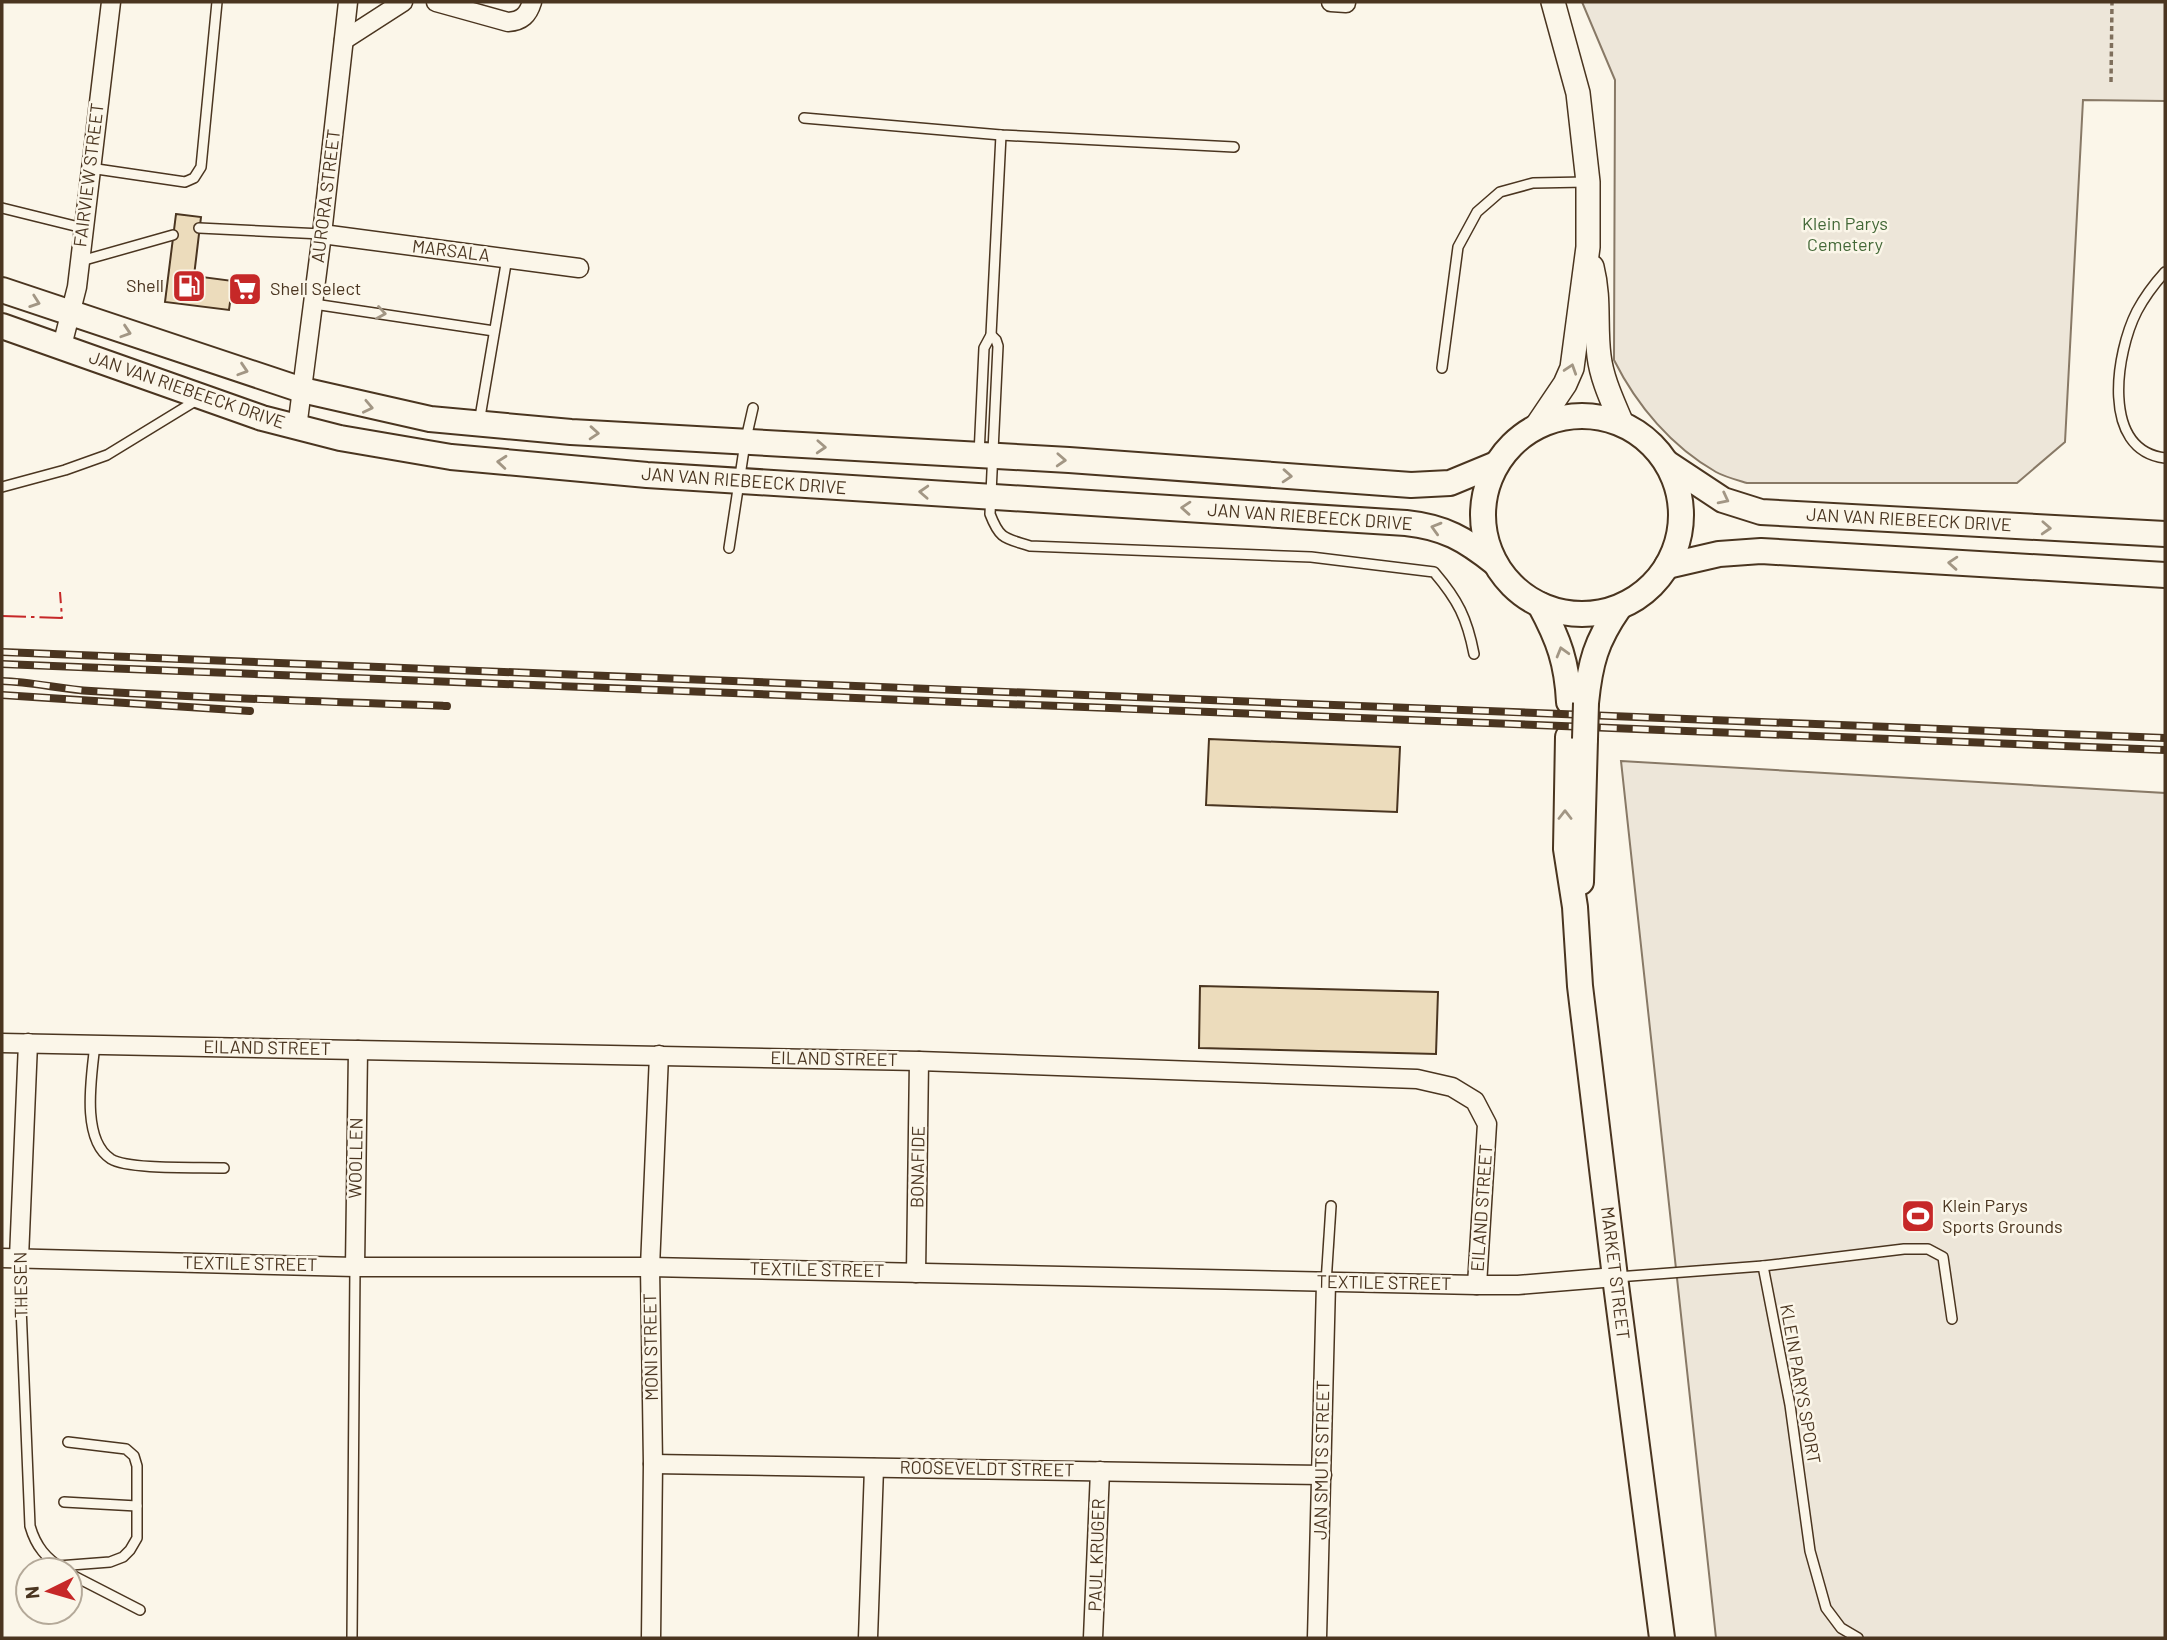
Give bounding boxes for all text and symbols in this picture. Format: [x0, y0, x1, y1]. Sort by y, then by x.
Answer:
street label: FAIRVIEW STREET [68, 102, 108, 248]
street label: AURORA STREET [306, 128, 344, 264]
park label: Klein Parys Cemetery [1802, 212, 1888, 255]
street label: MARSALA [411, 234, 491, 266]
fuel station icon: Shell [170, 267, 208, 305]
supermarket icon: Shell Select [226, 270, 264, 308]
place label: Shell [126, 274, 164, 296]
place label: Shell Select [270, 277, 361, 299]
one-way arrow [29, 294, 41, 308]
one-way arrow [375, 305, 387, 320]
one-way arrow [120, 324, 132, 338]
street label: JAN VAN RIEBEECK DRIVE [86, 345, 288, 433]
one-way arrow [236, 362, 248, 377]
one-way arrow [1563, 363, 1577, 375]
one-way arrow [362, 398, 374, 413]
one-way arrow [589, 426, 600, 441]
one-way arrow [816, 439, 827, 454]
one-way arrow [1055, 453, 1066, 468]
one-way arrow [496, 455, 507, 470]
street label: JAN VAN RIEBEECK DRIVE [641, 462, 847, 498]
one-way arrow [1282, 468, 1293, 483]
one-way arrow [918, 485, 929, 500]
one-way arrow [1716, 491, 1729, 505]
street label: JAN VAN RIEBEECK DRIVE [1207, 498, 1413, 534]
one-way arrow [1180, 501, 1191, 516]
street label: JAN VAN RIEBEECK DRIVE [1806, 503, 2012, 535]
one-way arrow [2041, 520, 2052, 535]
one-way arrow [1431, 522, 1443, 537]
one-way arrow [1947, 556, 1958, 571]
one-way arrow [1555, 646, 1570, 658]
one-way arrow [1557, 809, 1573, 819]
street label: EILAND STREET [203, 1035, 331, 1059]
street label: EILAND STREET [770, 1046, 898, 1070]
street label: WOOLLEN [343, 1117, 367, 1199]
street label: BONAFIDE [905, 1126, 929, 1208]
street label: EILAND STREET [1466, 1144, 1496, 1272]
place label: Klein Parys Sports Grounds [1942, 1194, 2063, 1237]
sports icon: Klein Parys Sports Grounds [1899, 1197, 1937, 1235]
street label: MARKET STREET [1597, 1205, 1635, 1341]
street label: TEXTILE STREET [182, 1251, 318, 1275]
street label: THESEN [8, 1252, 32, 1318]
street label: TEXTILE STREET [749, 1257, 885, 1281]
street label: TEXTILE STREET [1316, 1270, 1452, 1294]
street label: MONI STREET [638, 1293, 662, 1401]
street label: KLEIN PARYS SPORT [1776, 1302, 1826, 1466]
street label: JAN SMUTS STREET [1309, 1380, 1333, 1540]
street label: ROOSEVELDT STREET [899, 1455, 1075, 1481]
street label: PAUL KRUGER [1083, 1498, 1109, 1612]
north arrow [14, 1556, 84, 1626]
text: N [20, 1585, 44, 1600]

